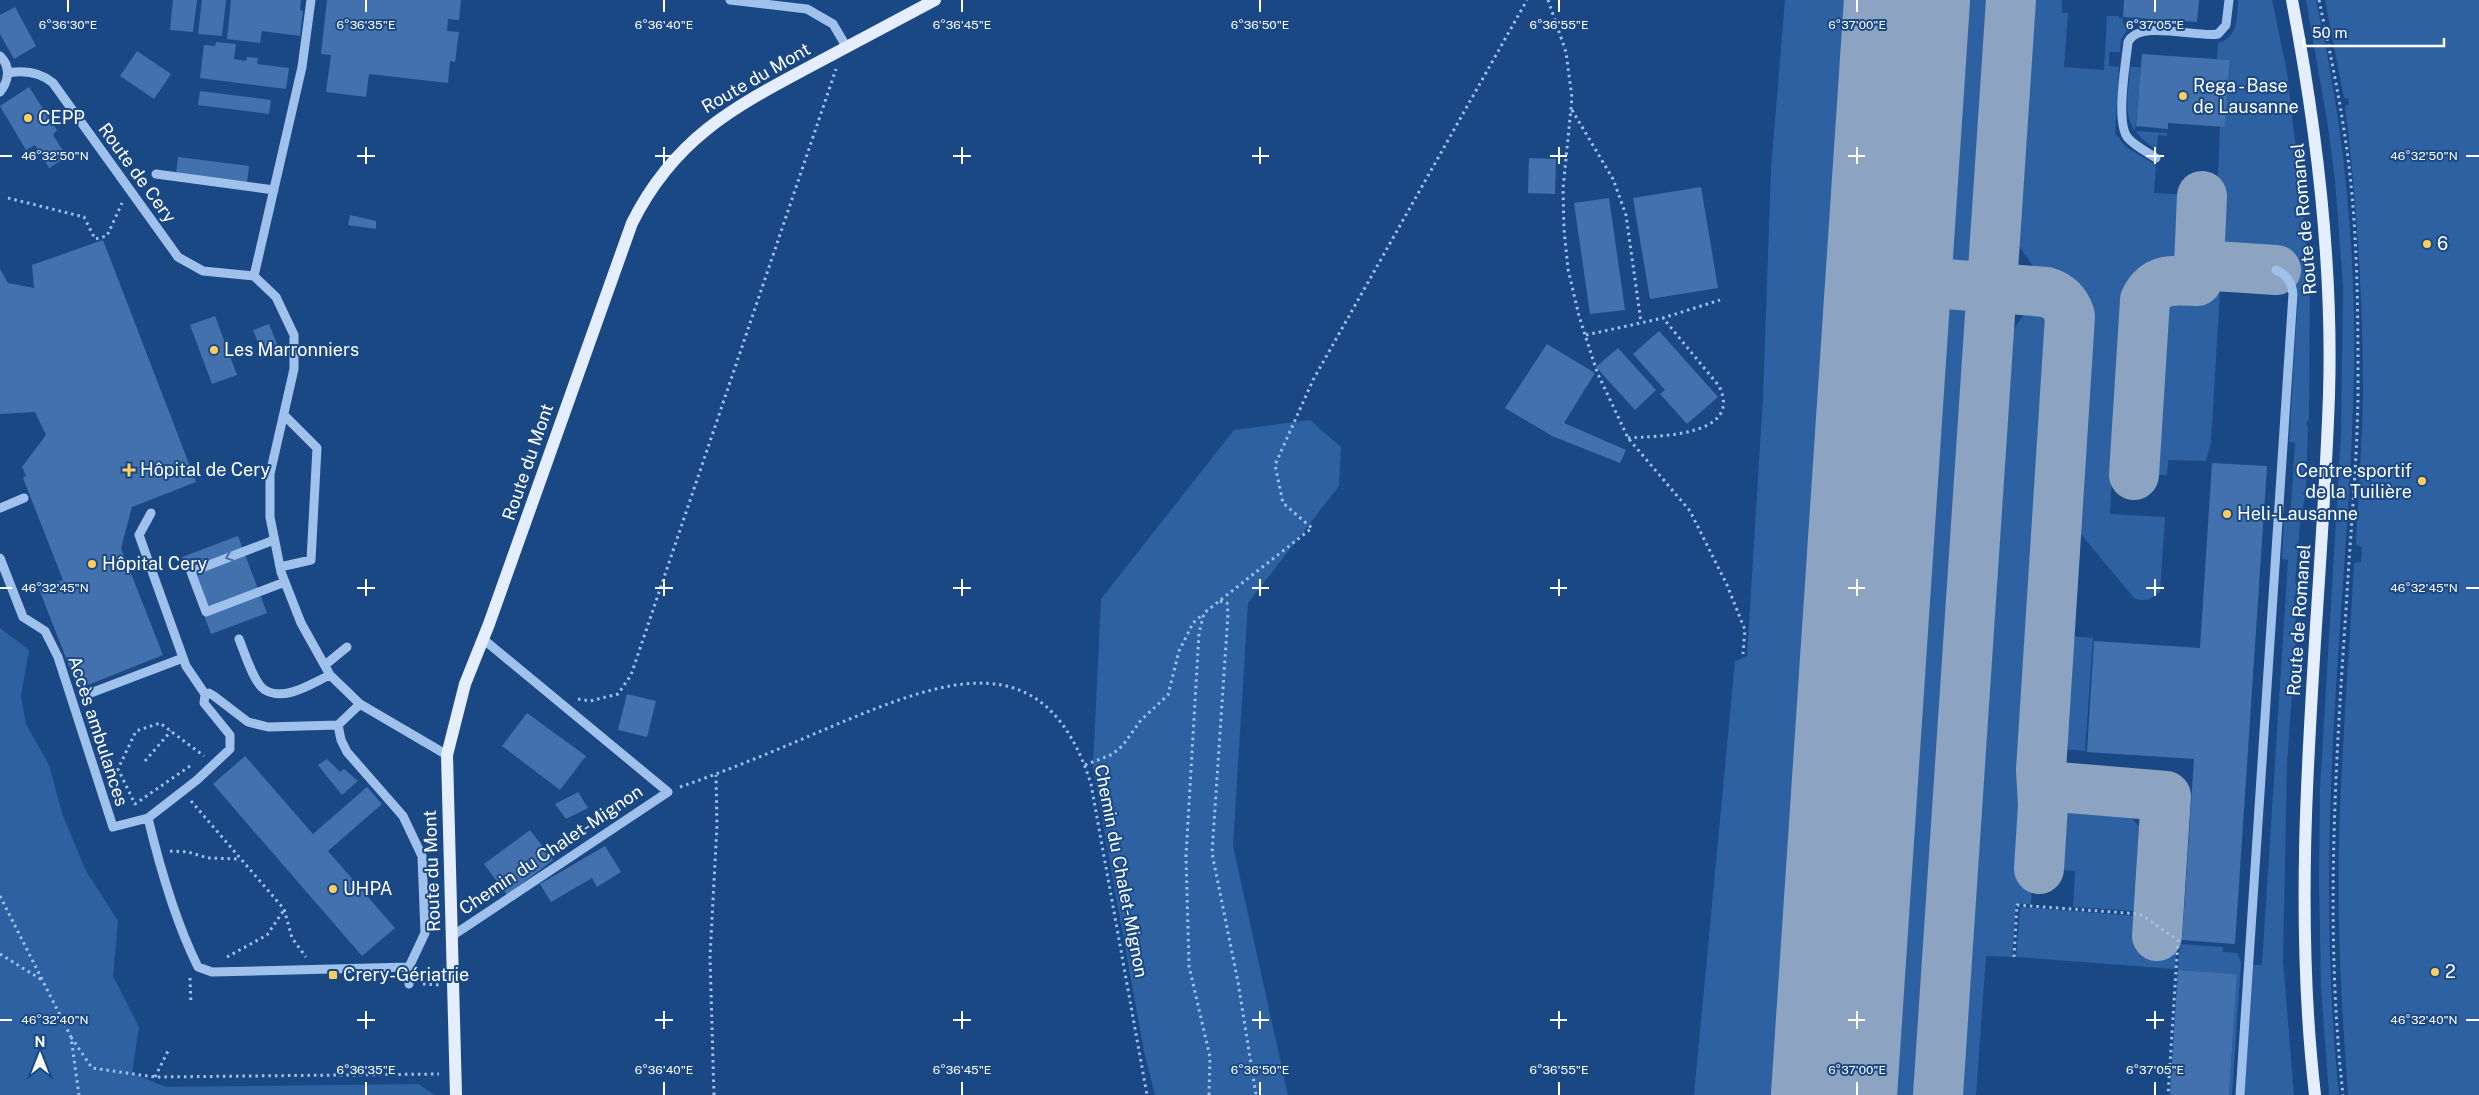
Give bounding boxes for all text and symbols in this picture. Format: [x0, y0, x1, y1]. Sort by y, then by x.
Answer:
scale bar [2304, 15, 2444, 47]
text: 6°36'30"E [39, 18, 97, 32]
text: 6°36'35"E [337, 18, 395, 32]
text: 6°36'40"E [635, 18, 693, 32]
text: 6°36'45"E [933, 18, 991, 32]
text: 6°36'50"E [1231, 18, 1289, 32]
text: 6°36'55"E [1530, 18, 1588, 32]
text: 6°37'00"E [1828, 18, 1886, 32]
text: 6°37'05"E [2126, 18, 2184, 32]
text: 50 m [2312, 24, 2347, 41]
street label: Route du Mont [698, 38, 814, 117]
place label: Rega - Base de Lausanne [2193, 75, 2299, 117]
marker: Rega - Base de Lausanne [2177, 90, 2189, 102]
place label: CEPP [38, 107, 85, 128]
marker: CEPP [22, 112, 34, 124]
street label: Route de Cery [94, 119, 181, 227]
street label: Route de Romanel [2286, 142, 2321, 296]
text: 46°32'50"N [21, 149, 89, 163]
text: 46°32'50"N [2390, 149, 2458, 163]
place label: 6 [2437, 233, 2448, 254]
marker: 6 [2421, 238, 2433, 250]
place label: Les Marronniers [224, 339, 359, 360]
marker: Les Marronniers [208, 344, 220, 356]
street label: Route du Mont [498, 401, 557, 523]
place label: Hôpital de Cery [140, 459, 271, 480]
place label: Centre sportif de la Tuilière [2296, 460, 2412, 502]
marker: Hôpital de Cery [122, 463, 136, 477]
marker: Centre sportif de la Tuilière [2416, 475, 2428, 487]
place label: Heli-Lausanne [2237, 503, 2358, 524]
marker: Heli-Lausanne [2221, 508, 2233, 520]
street label: Route de Romanel [2283, 543, 2314, 697]
one-way arrow [225, 551, 233, 561]
place label: Hôpital Cery [102, 553, 208, 574]
marker: Hôpital Cery [86, 558, 98, 570]
text: 46°32'45"N [21, 581, 89, 595]
text: 46°32'45"N [2390, 581, 2458, 595]
street label: Accès ambulances [64, 653, 133, 809]
street label: Chemin du Chalet-Mignon [1091, 763, 1152, 979]
street label: Chemin du Chalet-Mignon [455, 780, 646, 919]
street label: Route du Mont [419, 810, 444, 932]
place label: UHPA [343, 878, 393, 899]
marker: UHPA [327, 883, 339, 895]
place label: 2 [2445, 961, 2456, 982]
place label: Crery-Gériatrie [343, 964, 469, 985]
marker: 2 [2429, 966, 2441, 978]
marker: Crery-Gériatrie [327, 969, 339, 981]
text: 46°32'40"N [21, 1013, 89, 1027]
text: 46°32'40"N [2390, 1013, 2458, 1027]
north arrow [15, 1030, 65, 1080]
text: N [35, 1034, 45, 1050]
text: 6°36'35"E [337, 1063, 395, 1077]
text: 6°36'40"E [635, 1063, 693, 1077]
text: 6°36'45"E [933, 1063, 991, 1077]
text: 6°36'50"E [1231, 1063, 1289, 1077]
text: 6°36'55"E [1530, 1063, 1588, 1077]
text: 6°37'00"E [1828, 1063, 1886, 1077]
text: 6°37'05"E [2126, 1063, 2184, 1077]

